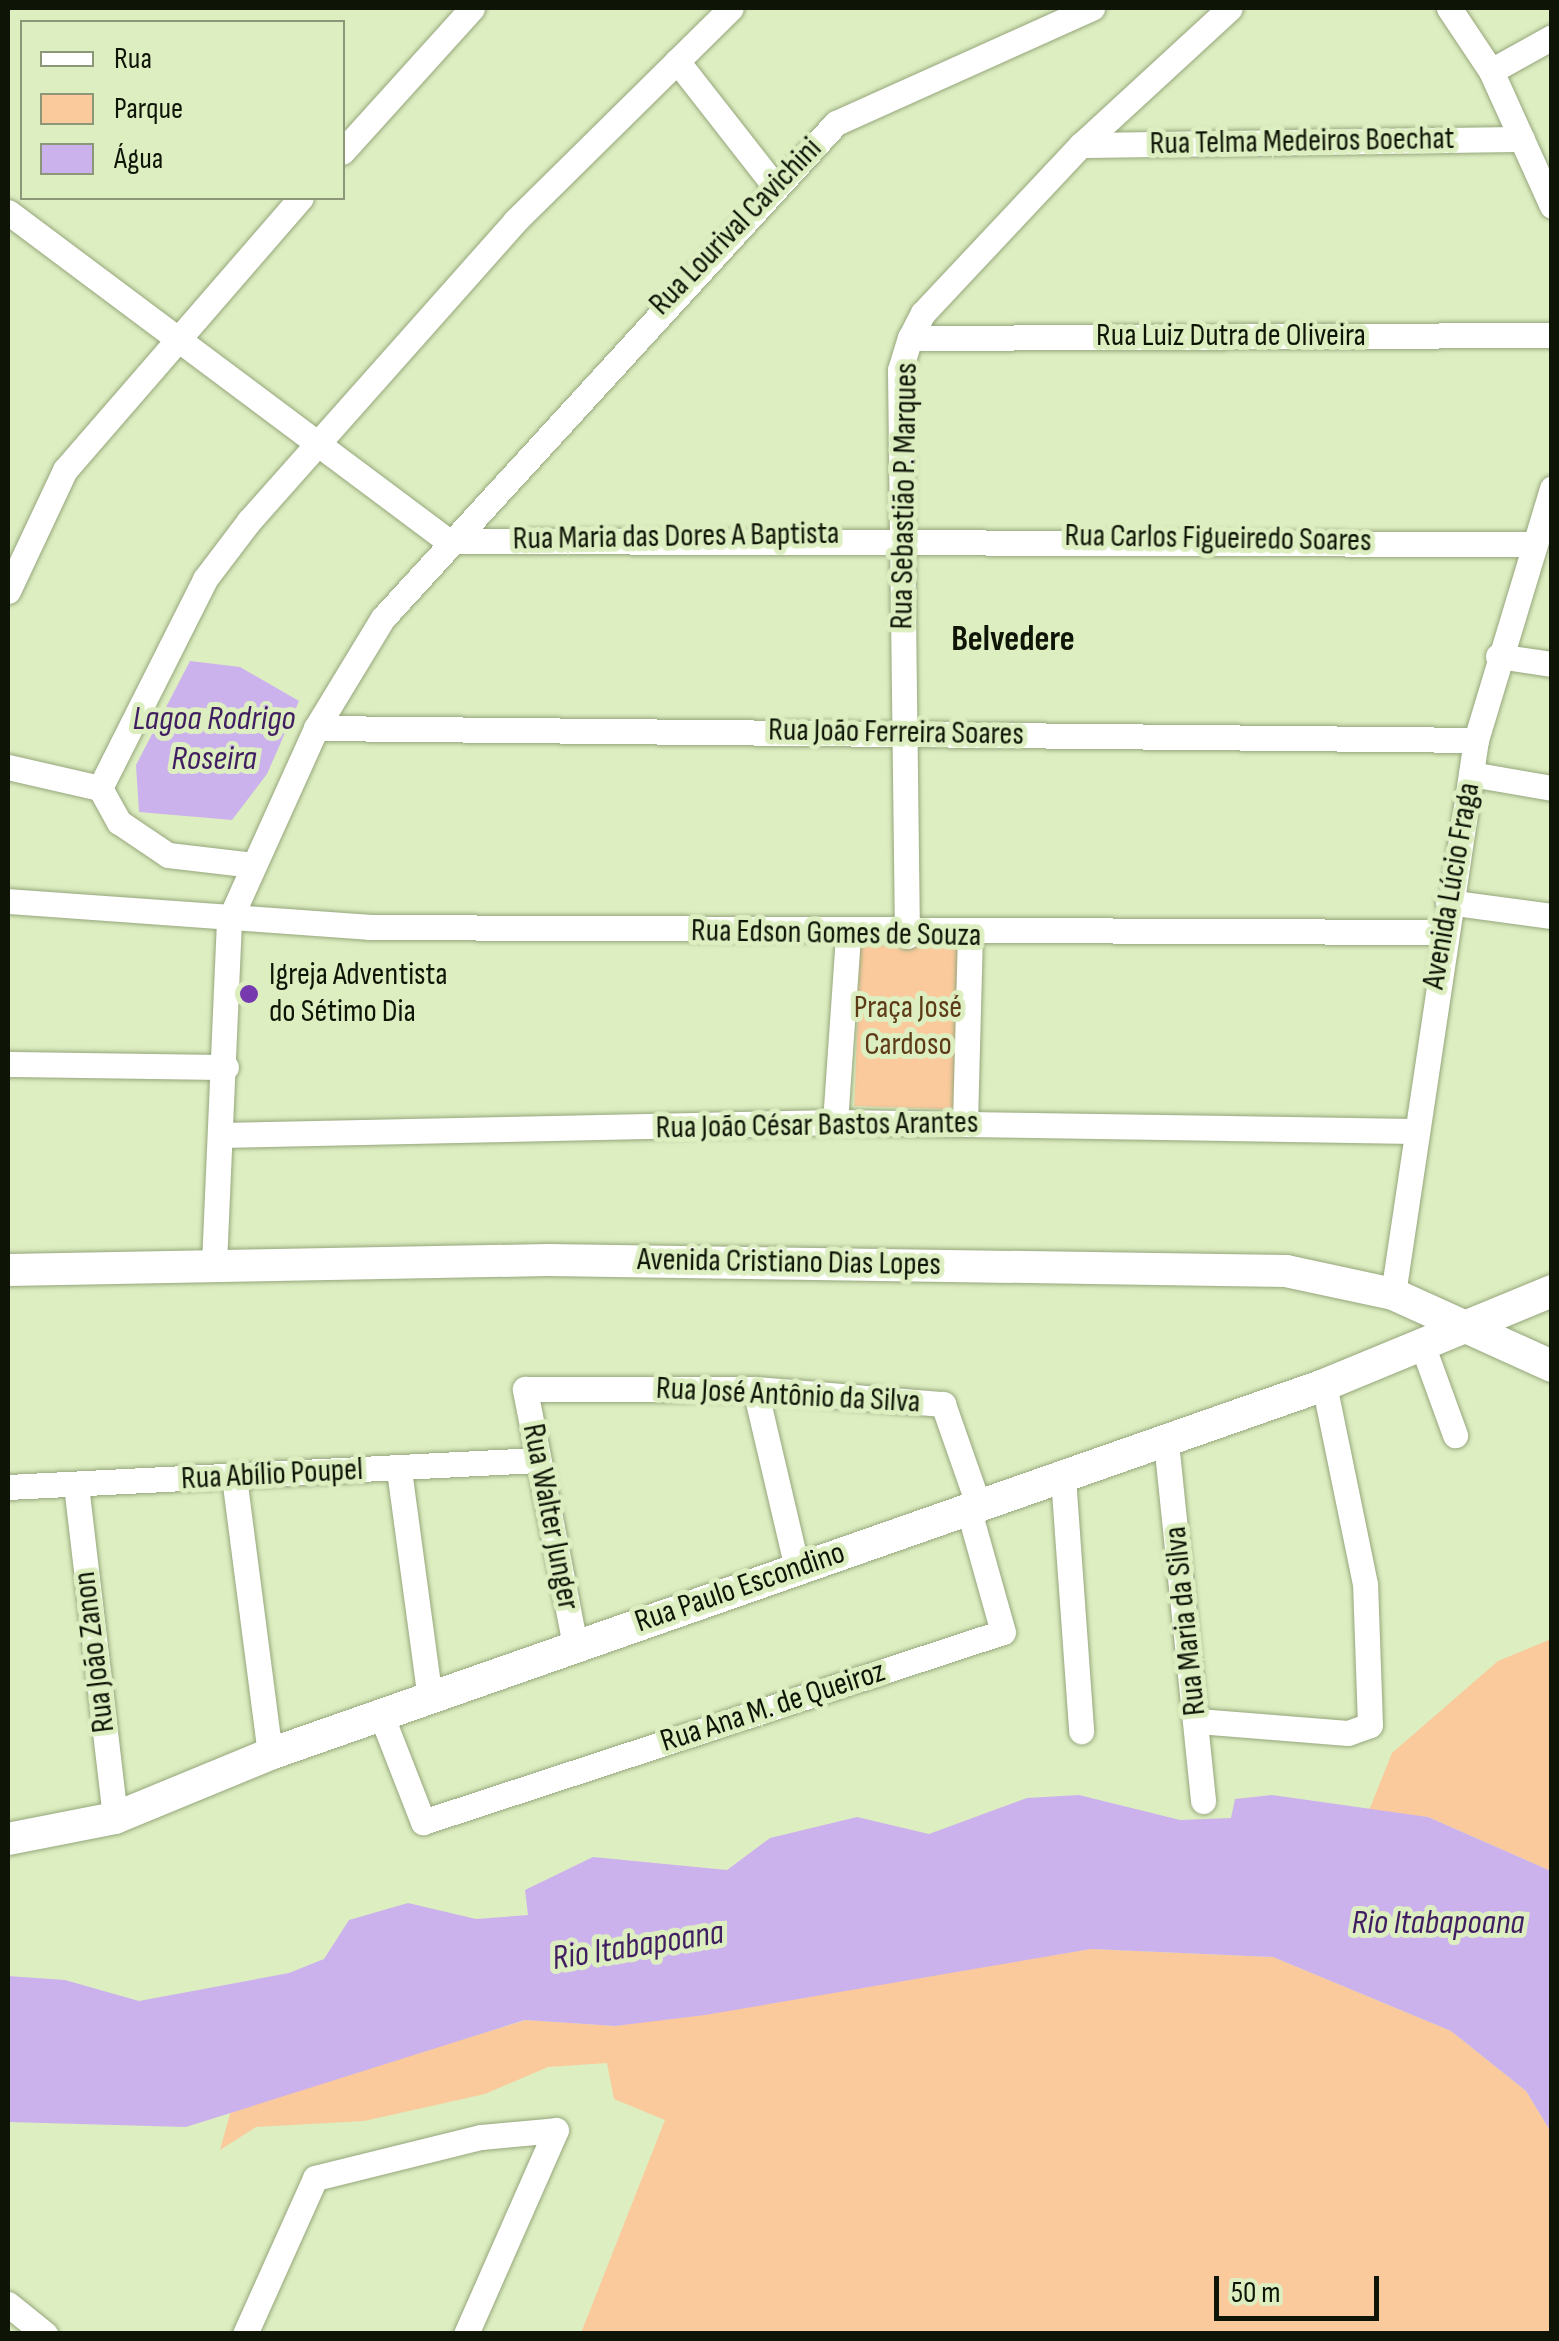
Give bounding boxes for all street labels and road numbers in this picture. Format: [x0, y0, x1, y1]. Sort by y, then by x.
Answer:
street label: Rua Telma Medeiros Boechat [1149, 120, 1455, 164]
street label: Rua Lourival Cavichini [642, 130, 830, 324]
street label: Rua Luiz Dutra de Oliveira [1096, 317, 1366, 355]
street label: Rua Sebastião P. Marques [883, 362, 927, 630]
street label: Rua Maria das Dores A Baptista [512, 515, 840, 559]
street label: Rua Carlos Figueiredo Soares [1064, 517, 1372, 561]
street label: Rua João Ferreira Soares [768, 712, 1024, 754]
street label: Avenida Lúcio Fraga [1415, 780, 1489, 992]
street label: Rua Edson Gomes de Souza [691, 912, 981, 956]
street label: Rua João César Bastos Arantes [655, 1104, 979, 1148]
street label: Avenida Cristiano Dias Lopes [637, 1241, 941, 1285]
street label: Rua José Antônio da Silva [655, 1370, 921, 1422]
street label: Rua Walter Junger [513, 1421, 587, 1613]
street label: Rua Abílio Poupel [180, 1451, 364, 1499]
street label: Rua Maria da Silva [1157, 1525, 1215, 1717]
street label: Rua Paulo Escondino [630, 1534, 850, 1642]
street label: Rua João Zanon [66, 1569, 124, 1735]
street label: Rua Ana M. de Queiroz [656, 1653, 890, 1761]

